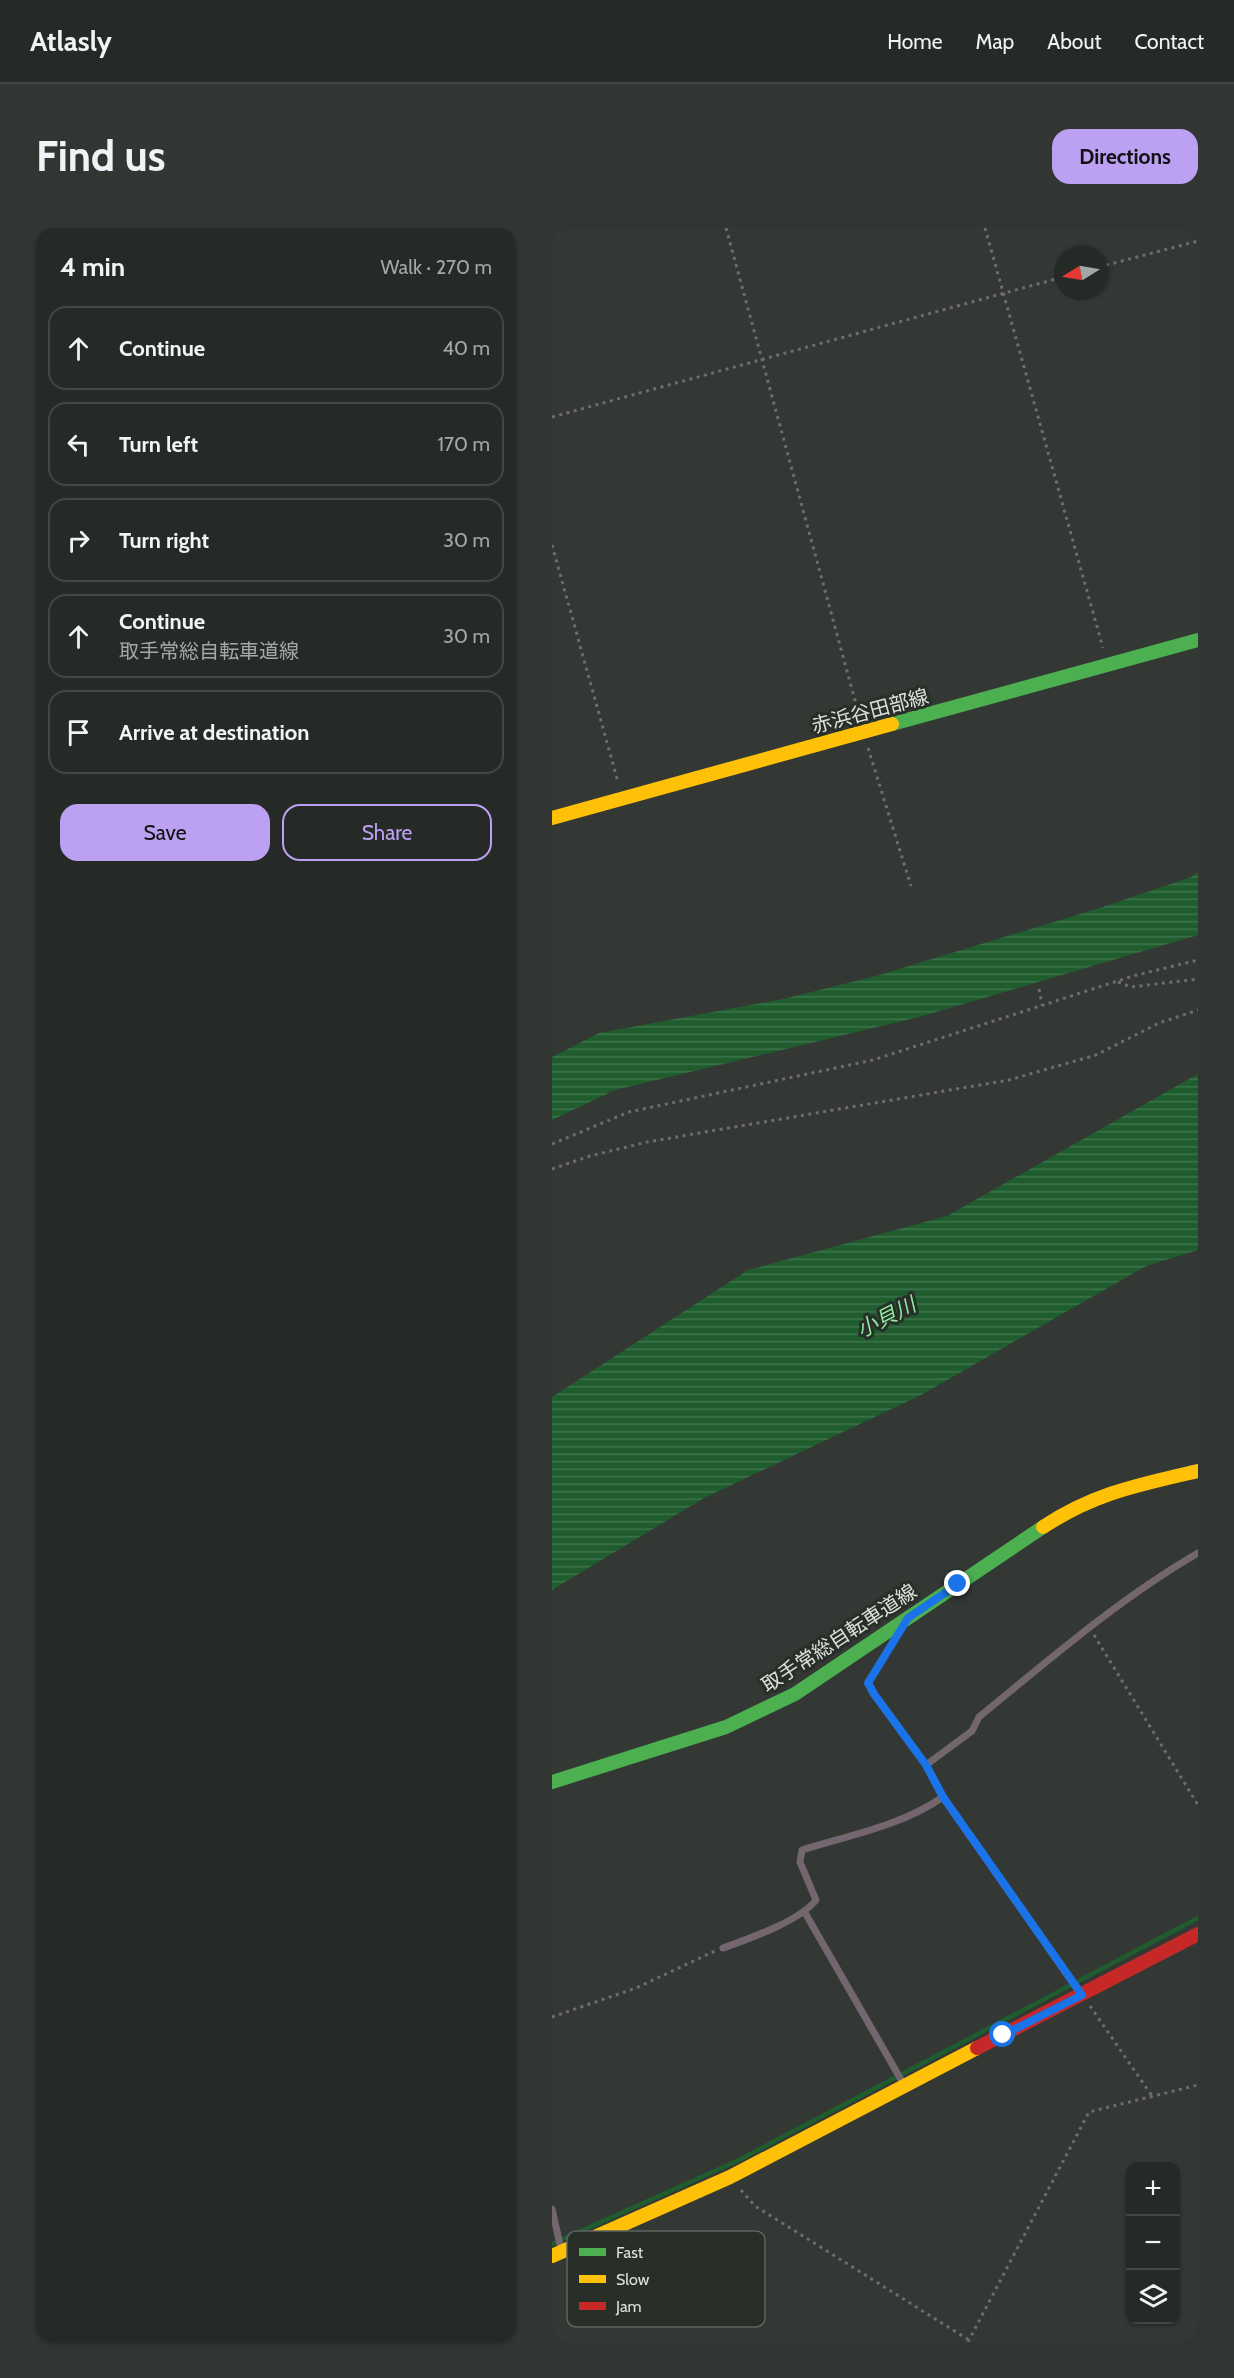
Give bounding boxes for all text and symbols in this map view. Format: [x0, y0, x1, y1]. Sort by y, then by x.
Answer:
text: Atlasly [30, 24, 112, 58]
text: Home [887, 29, 943, 54]
text: Map [976, 29, 1014, 54]
text: About [1047, 29, 1101, 54]
text: Contact [1134, 29, 1204, 54]
button: Directions [1052, 129, 1198, 184]
text: Find us [36, 130, 165, 182]
north arrow [1054, 246, 1108, 300]
text: 4 min [60, 251, 125, 283]
text: Walk · 270 m [380, 255, 492, 279]
icon: ahead [62, 332, 95, 365]
text: Continue [119, 335, 205, 362]
text: 40 m [442, 336, 490, 360]
icon: left [62, 428, 95, 461]
text: Turn left [119, 431, 198, 458]
text: 170 m [438, 432, 490, 456]
icon: right [62, 524, 95, 557]
text: Turn right [119, 527, 209, 554]
text: 30 m [443, 528, 490, 552]
text: Continue [119, 608, 205, 635]
icon: ahead [62, 620, 95, 653]
text: 30 m [443, 624, 490, 648]
text: 取手常総自転車道線 [119, 639, 299, 663]
street label: 赤浜谷田部線 [809, 684, 931, 738]
icon: arrive [62, 716, 95, 749]
text: Arrive at destination [119, 719, 309, 746]
button: Save [60, 804, 270, 861]
button: Share [282, 804, 492, 861]
water label: 小貝川 [852, 1291, 922, 1342]
route end [944, 1570, 970, 1596]
street label: 取手常総自転車道線 [757, 1579, 921, 1697]
route start [989, 2021, 1015, 2047]
map controls [1126, 2162, 1180, 2324]
button: + [1126, 2162, 1180, 2216]
button: − [1126, 2216, 1180, 2270]
legend [567, 2231, 765, 2327]
text: Fast [616, 2243, 644, 2262]
text: Slow [616, 2270, 650, 2289]
button: layers [1126, 2270, 1180, 2324]
text: Jam [615, 2297, 642, 2316]

